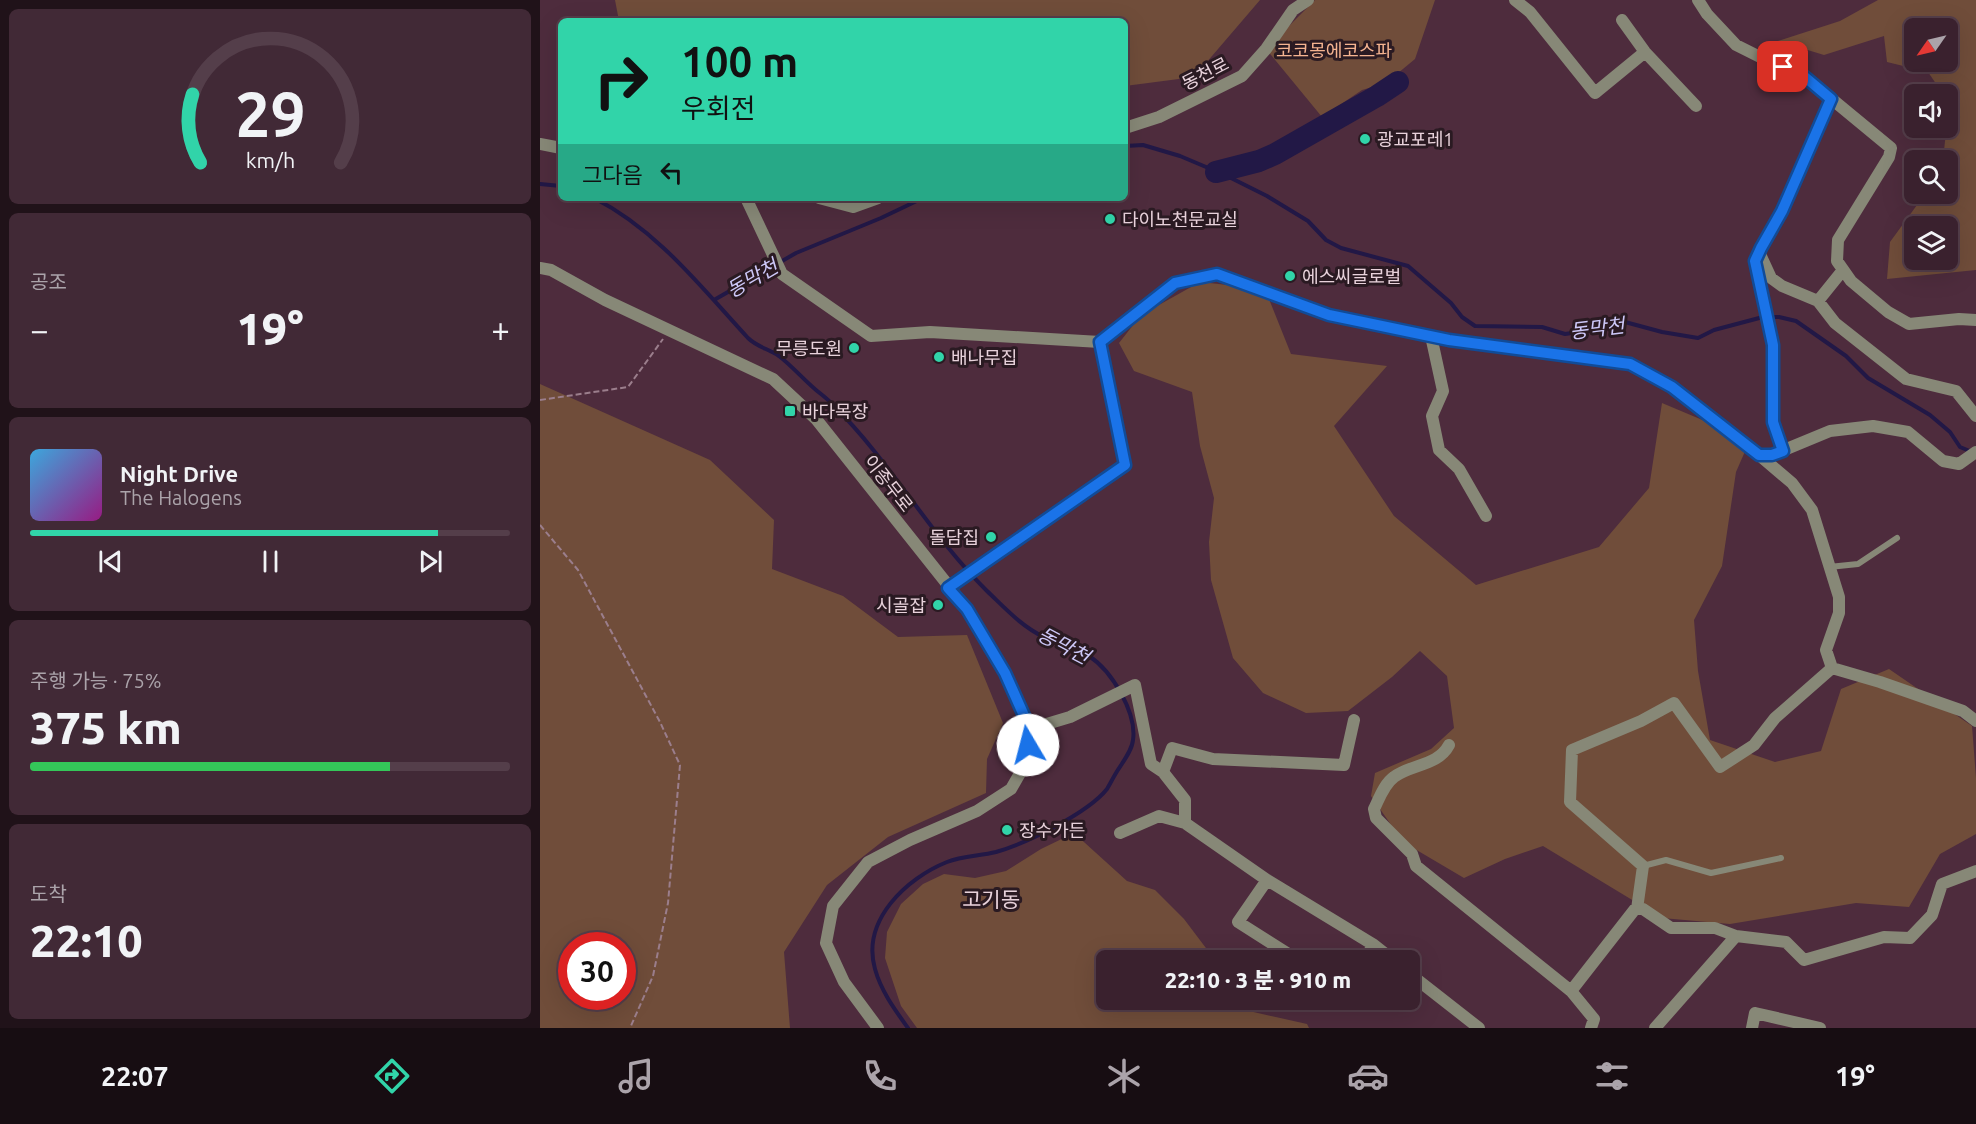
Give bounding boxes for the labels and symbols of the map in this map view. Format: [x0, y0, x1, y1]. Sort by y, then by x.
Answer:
north arrow [1904, 18, 1958, 72]
park label: 코코몽에코스파 [1276, 40, 1392, 60]
pin [1757, 41, 1808, 92]
street label: 동천로 [1178, 53, 1232, 93]
place label: 광교포레1 [1377, 129, 1453, 149]
marker: 광교포레1 [1358, 132, 1372, 146]
place label: 다이노천문교실 [1122, 209, 1238, 229]
marker: 다이노천문교실 [1103, 212, 1117, 226]
water label: 동막천 [722, 253, 784, 302]
place label: 에스씨글로벌 [1302, 266, 1401, 286]
marker: 에스씨글로벌 [1283, 269, 1297, 283]
water label: 동막천 [1568, 313, 1628, 343]
place label: 무릉도원 [776, 338, 842, 358]
marker: 무릉도원 [847, 341, 861, 355]
place label: 배나무집 [951, 347, 1017, 367]
marker: 배나무집 [932, 350, 946, 364]
place label: 바다목장 [802, 401, 868, 421]
marker: 바다목장 [783, 404, 797, 418]
street label: 이종무로 [861, 451, 917, 515]
place label: 돌담집 [929, 527, 979, 547]
marker: 돌담집 [984, 530, 998, 544]
place label: 시골잡 [876, 595, 926, 615]
marker: 시골잡 [931, 598, 945, 612]
water label: 동막천 [1034, 622, 1096, 669]
position arrow [996, 713, 1060, 777]
place label: 장수가든 [1019, 820, 1085, 840]
marker: 장수가든 [1000, 823, 1014, 837]
district label: 고기동 [962, 887, 1020, 911]
speed limit sign: 30 [558, 932, 636, 1010]

